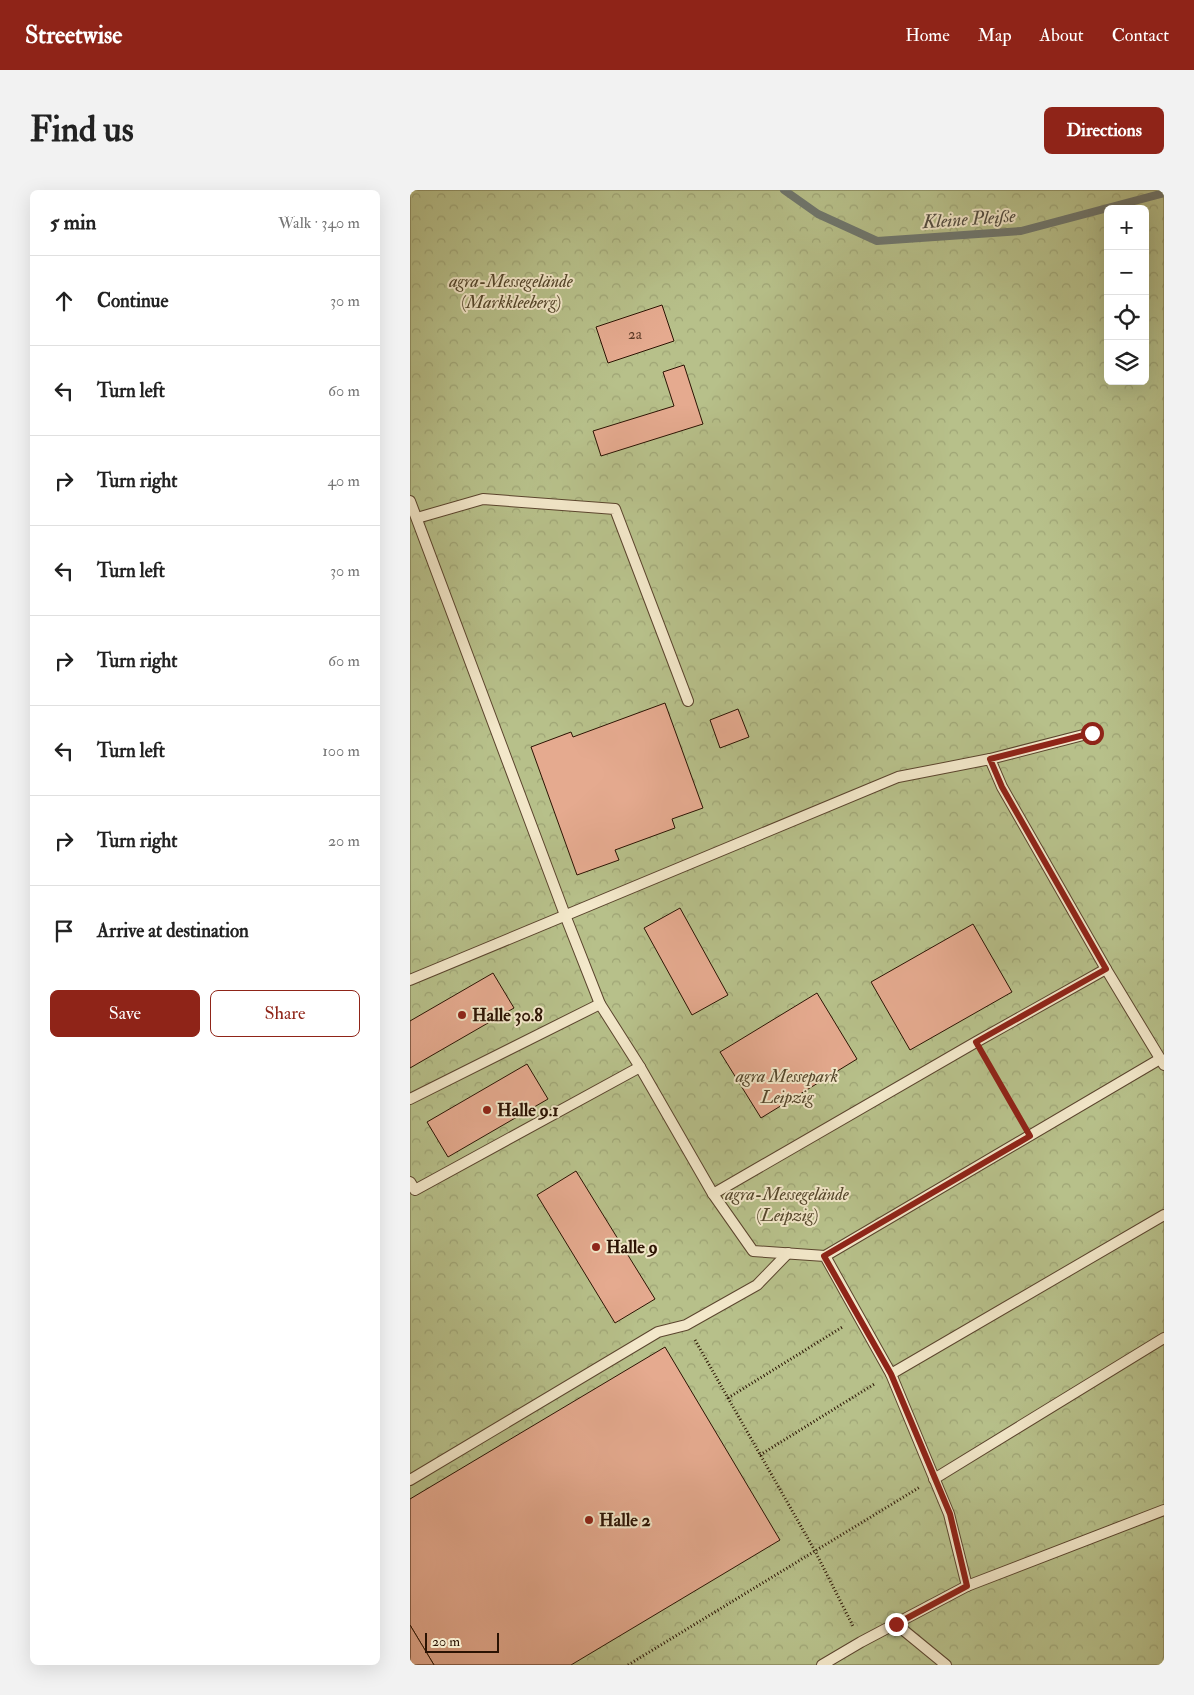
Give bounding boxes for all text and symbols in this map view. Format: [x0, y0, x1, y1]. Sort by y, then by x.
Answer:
text: Streetwise [25, 20, 122, 51]
text: Home [905, 24, 950, 47]
text: Map [978, 24, 1012, 47]
text: About [1040, 24, 1084, 47]
text: Contact [1112, 24, 1169, 47]
button: Directions [1044, 107, 1164, 154]
text: Find us [30, 108, 134, 152]
water label: Kleine Pleiße [921, 204, 1017, 234]
map controls [1104, 205, 1149, 385]
button: + [1104, 205, 1149, 250]
text: 5 min [50, 209, 96, 236]
text: Walk · 340 m [278, 213, 360, 233]
button: − [1104, 250, 1149, 295]
park label: agra-Messegelände (Markkleeberg) [448, 270, 574, 314]
icon: ahead [50, 287, 78, 315]
text: Continue [97, 289, 168, 313]
text: 30 m [330, 291, 360, 311]
button: locate [1104, 295, 1149, 340]
house number: 2a [628, 325, 643, 344]
button: layers [1104, 340, 1149, 385]
icon: left [50, 377, 78, 405]
text: Turn left [97, 379, 165, 403]
text: 60 m [328, 381, 360, 401]
icon: right [50, 467, 78, 495]
text: Turn right [97, 469, 177, 493]
text: 40 m [327, 471, 360, 491]
icon: left [50, 557, 78, 585]
text: Turn left [97, 559, 165, 583]
text: 30 m [330, 561, 360, 581]
icon: right [50, 647, 78, 675]
text: Turn right [97, 649, 177, 673]
text: 60 m [328, 651, 360, 671]
route start [1081, 722, 1104, 745]
icon: left [50, 737, 78, 765]
text: Turn left [97, 739, 165, 763]
text: 100 m [322, 741, 360, 761]
icon: right [50, 827, 78, 855]
text: Turn right [97, 829, 177, 853]
text: 20 m [328, 831, 360, 851]
icon: arrive [50, 917, 78, 945]
text: Arrive at destination [97, 919, 249, 943]
button: Save [50, 990, 200, 1037]
button: Share [210, 990, 360, 1037]
place label: Halle 30.8 [472, 1004, 543, 1027]
marker: Halle 30.8 [456, 1009, 468, 1021]
park label: agra Messepark Leipzig [735, 1065, 838, 1109]
place label: Halle 9.1 [497, 1099, 559, 1122]
marker: Halle 9.1 [481, 1104, 493, 1116]
park label: agra-Messegelände (Leipzig) [724, 1183, 850, 1227]
place label: Halle 9 [606, 1236, 658, 1259]
marker: Halle 9 [590, 1241, 602, 1253]
place label: Halle 2 [599, 1509, 651, 1532]
marker: Halle 2 [583, 1514, 595, 1526]
route end [885, 1613, 908, 1636]
scale bar [425, 1630, 499, 1653]
text: 20 m [432, 1633, 460, 1650]

